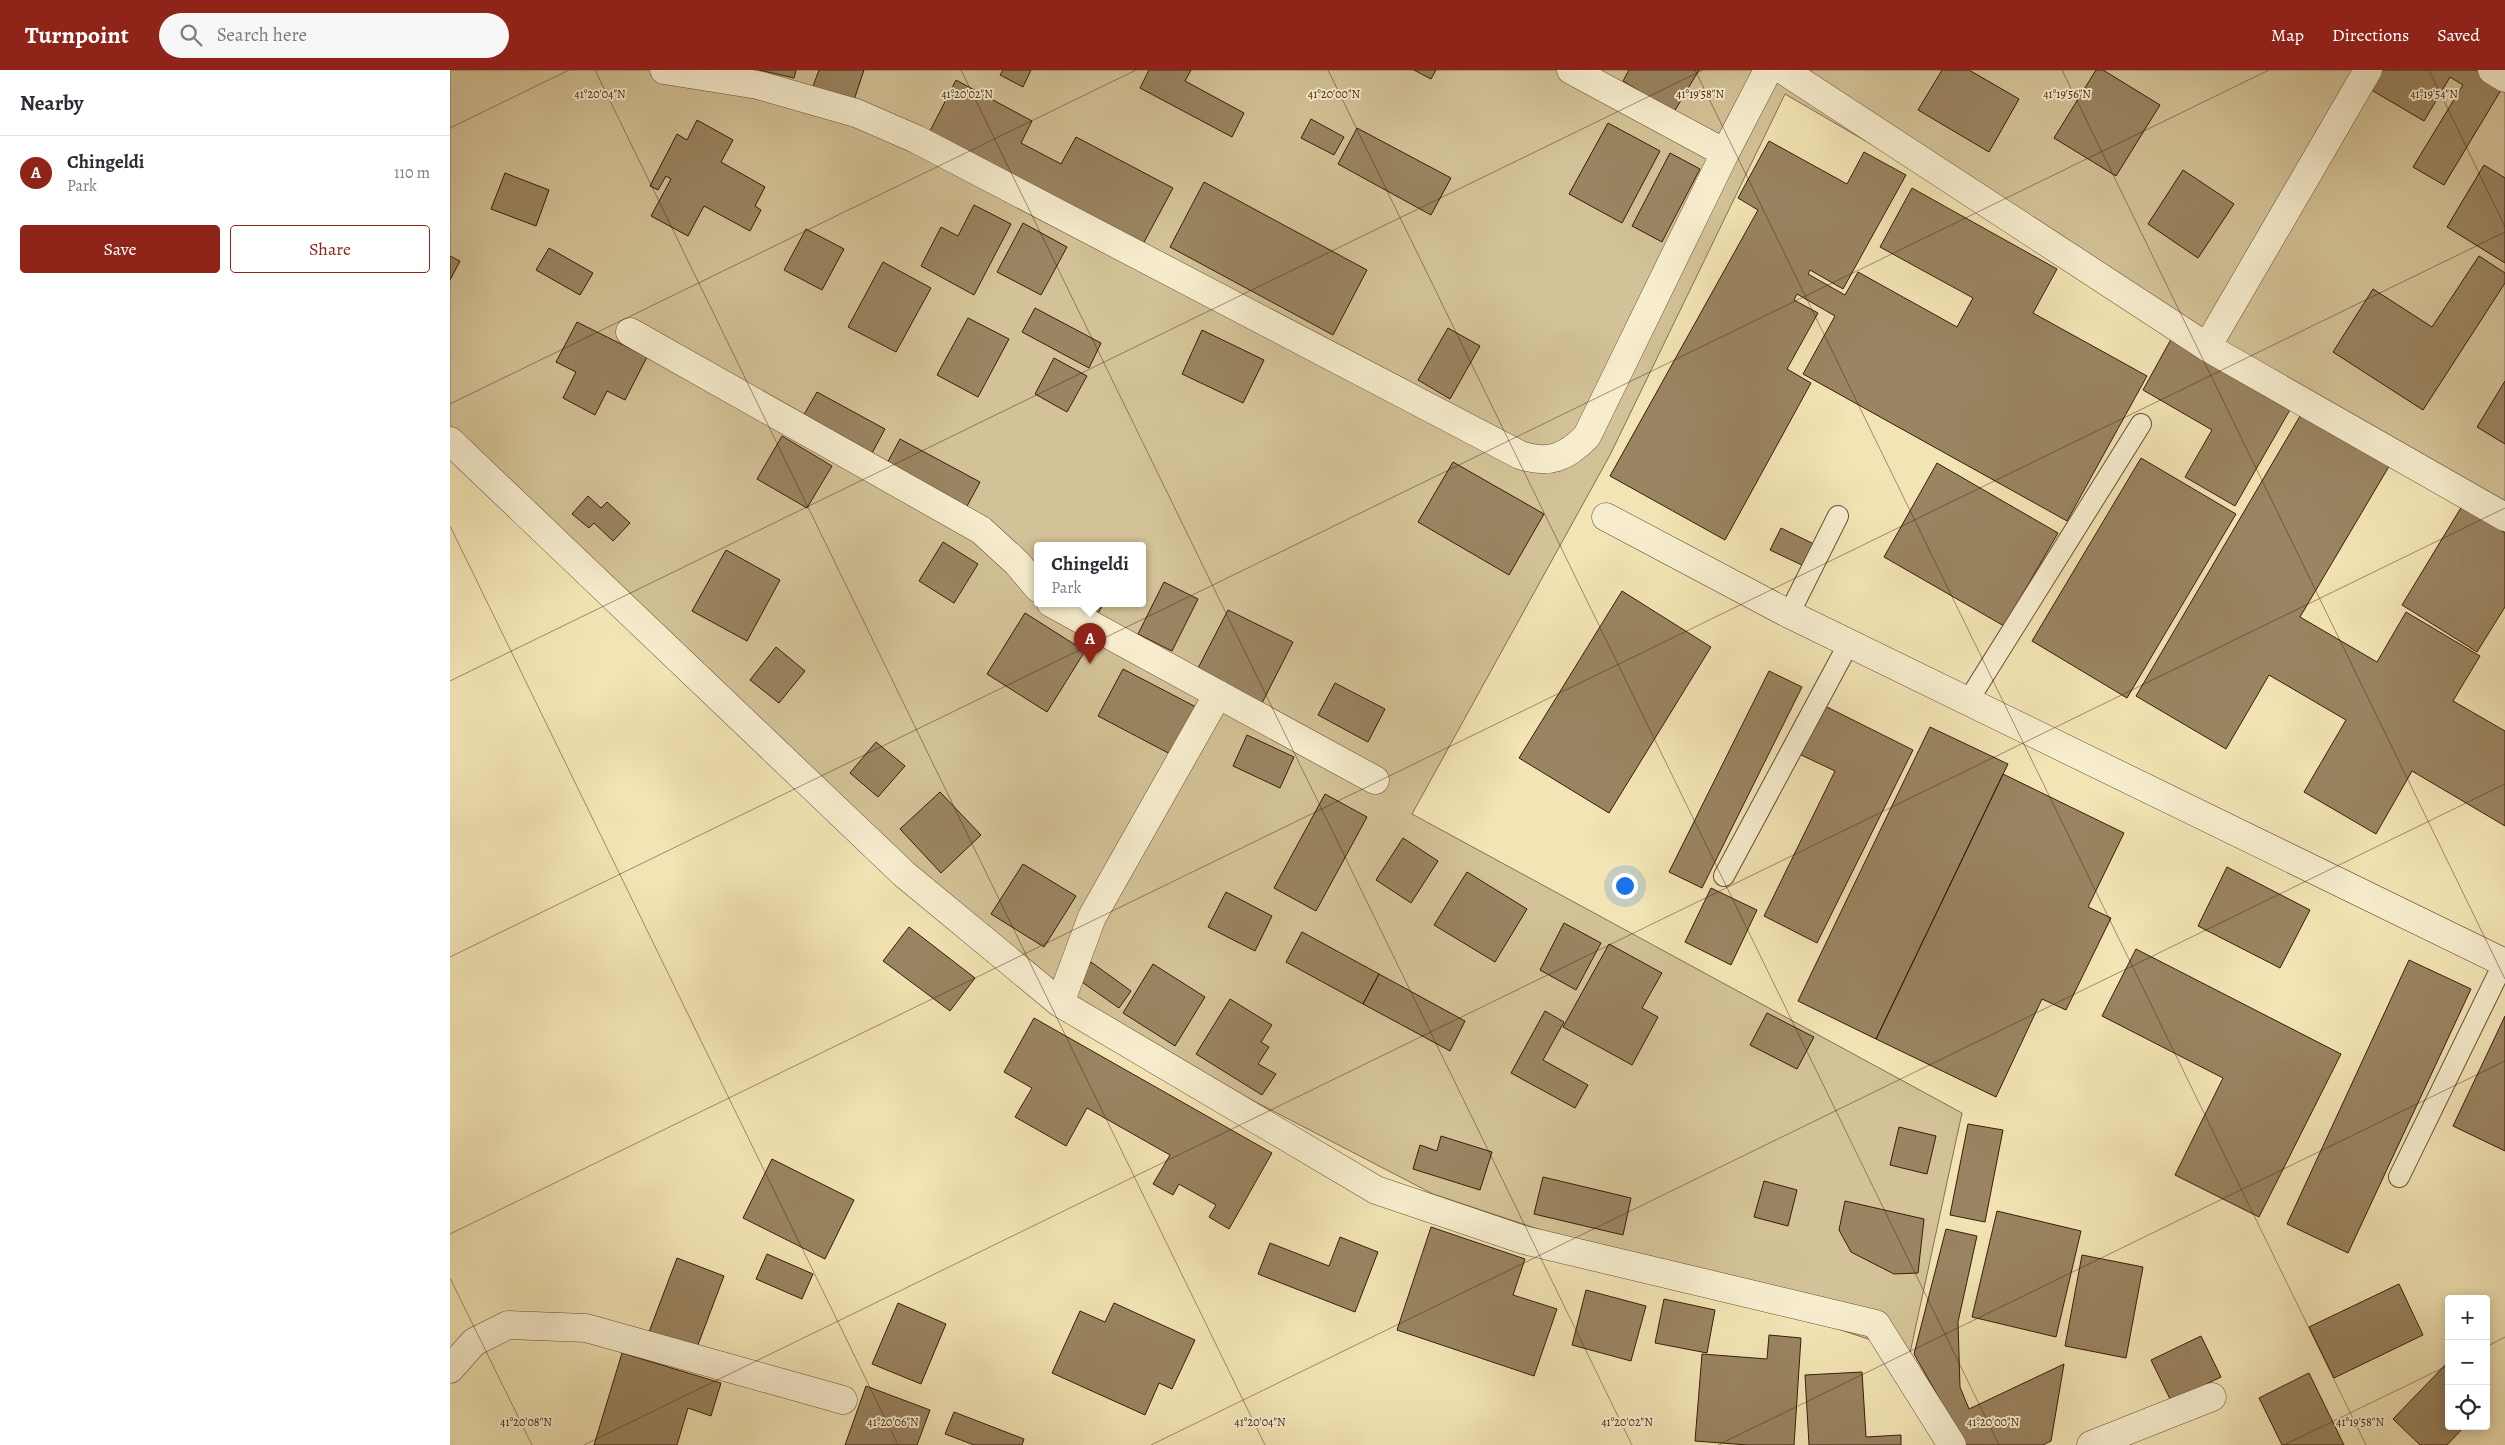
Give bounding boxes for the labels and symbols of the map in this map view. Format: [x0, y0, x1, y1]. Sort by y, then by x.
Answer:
text: 41°20'04"N [574, 86, 626, 102]
text: 41°20'02"N [941, 86, 993, 102]
text: 41°20'00"N [1308, 86, 1361, 102]
text: 41°19'58"N [1676, 86, 1724, 102]
text: 41°19'56"N [2043, 86, 2091, 102]
text: 41°19'54"N [2410, 86, 2458, 102]
pin: A [1074, 623, 1106, 664]
your location [1612, 873, 1638, 899]
text: 41°20'08"N [500, 1414, 552, 1430]
text: 41°20'06"N [867, 1414, 919, 1430]
text: 41°20'04"N [1234, 1414, 1286, 1430]
text: 41°20'02"N [1601, 1414, 1653, 1430]
text: 41°20'00"N [1967, 1414, 2020, 1430]
text: 41°19'58"N [2336, 1414, 2384, 1430]

